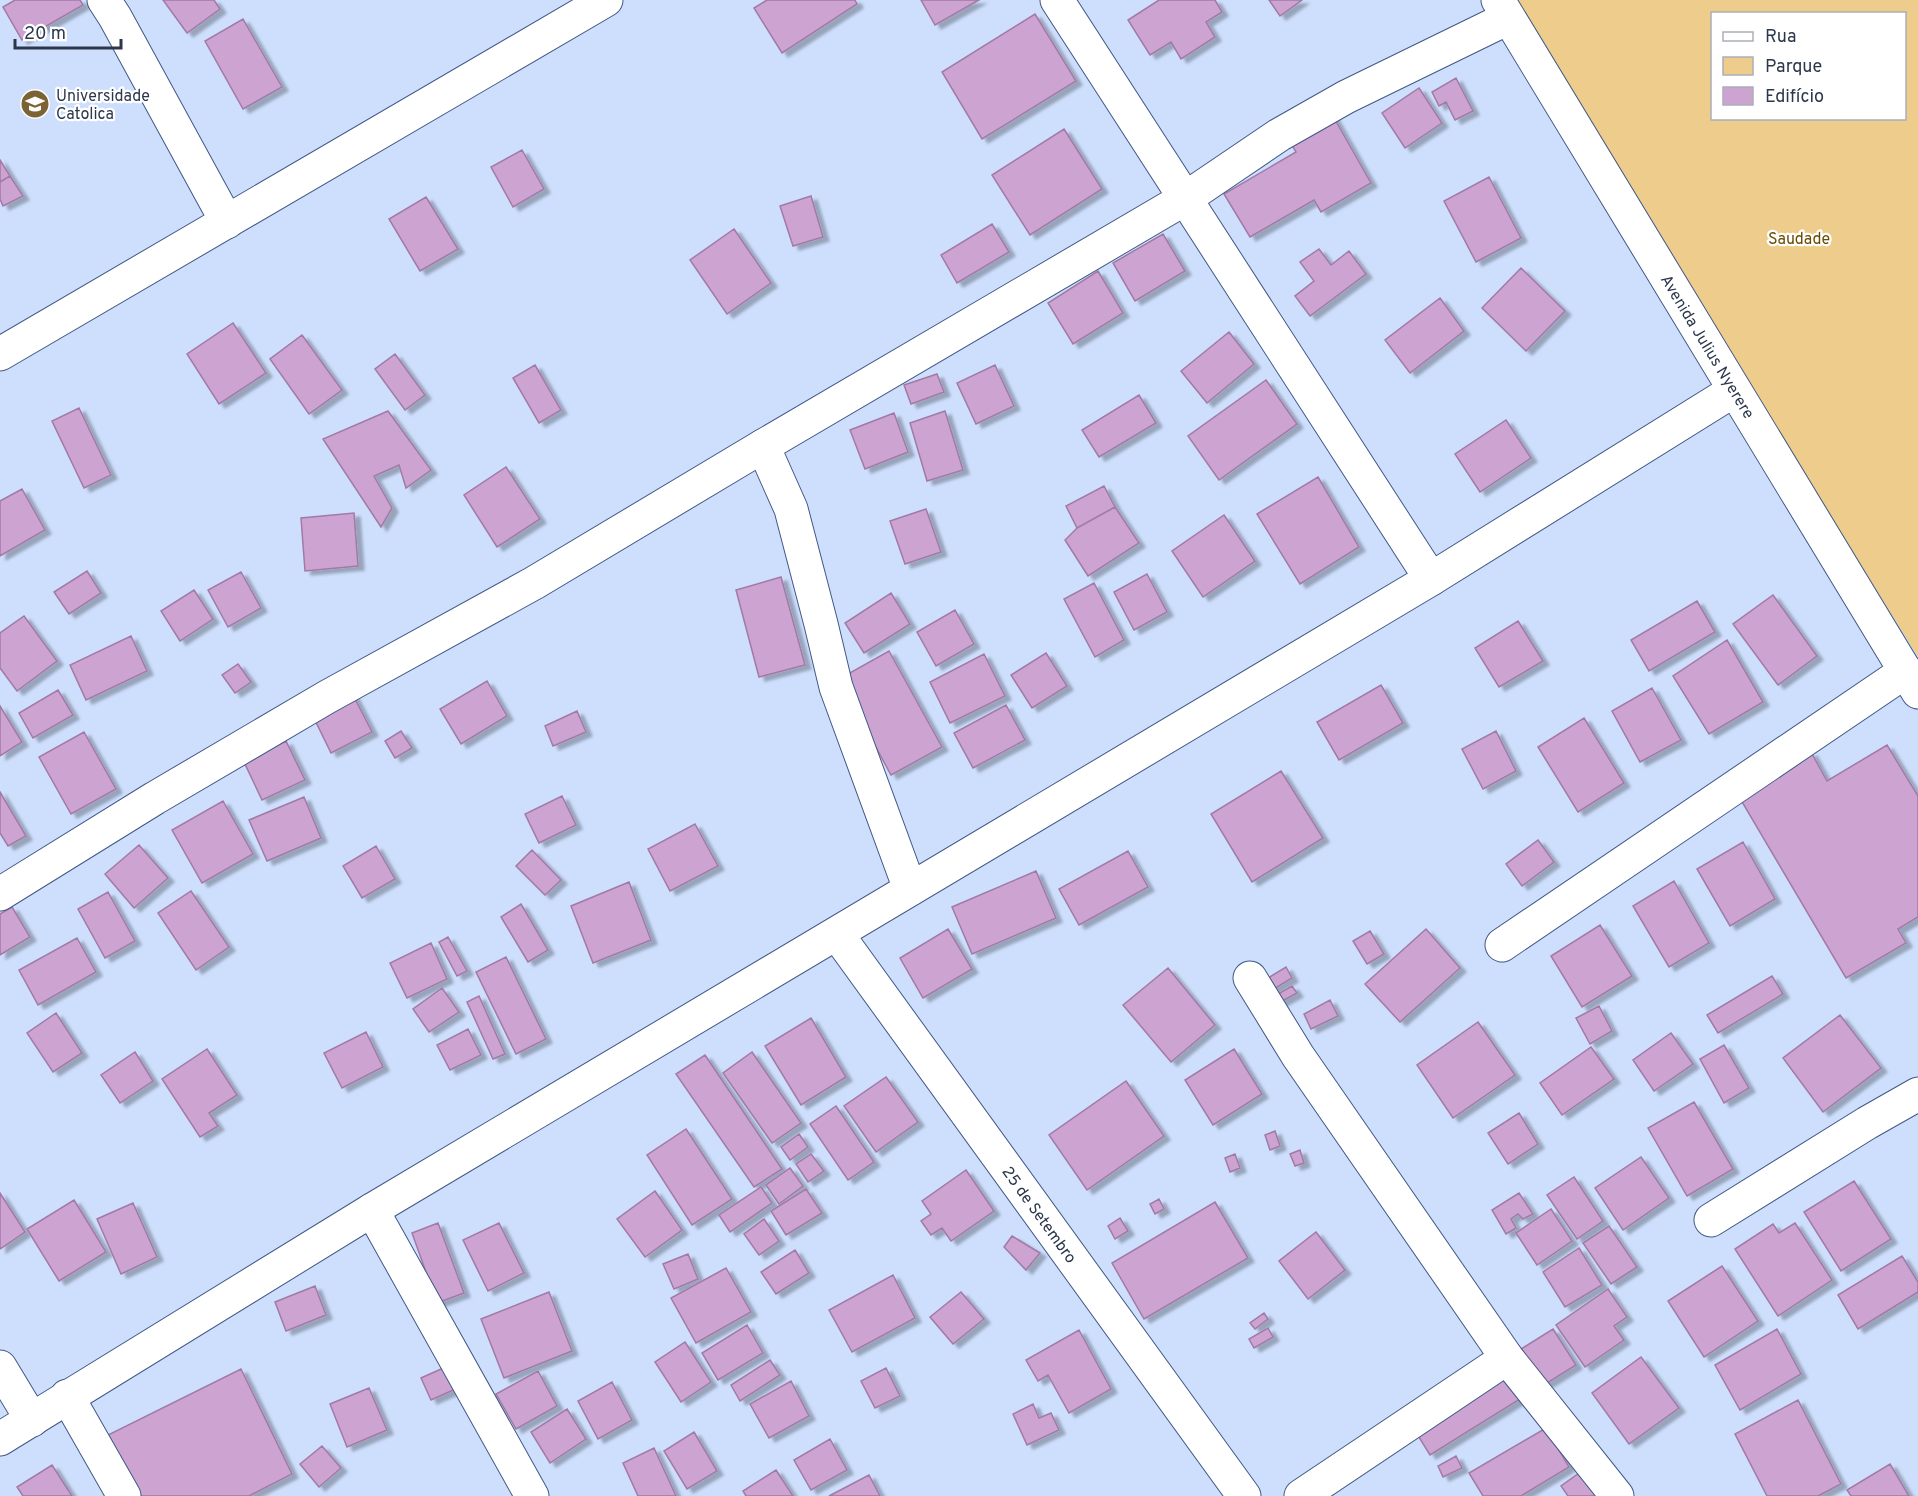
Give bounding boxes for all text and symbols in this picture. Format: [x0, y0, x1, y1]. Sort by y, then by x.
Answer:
scale bar [15, 12, 122, 50]
legend [1711, 12, 1906, 120]
text: 20 m [24, 23, 66, 46]
text: Rua [1765, 26, 1796, 49]
text: Parque [1765, 56, 1822, 79]
text: Edifício [1765, 86, 1824, 109]
place label: Universidade Catolica [56, 87, 150, 125]
school or university icon: Universidade Catolica [19, 88, 51, 120]
park label: Saudade [1768, 230, 1830, 250]
street label: Avenida Julius Nyerere [1655, 271, 1758, 423]
street label: 25 de Setembro [997, 1163, 1080, 1268]

